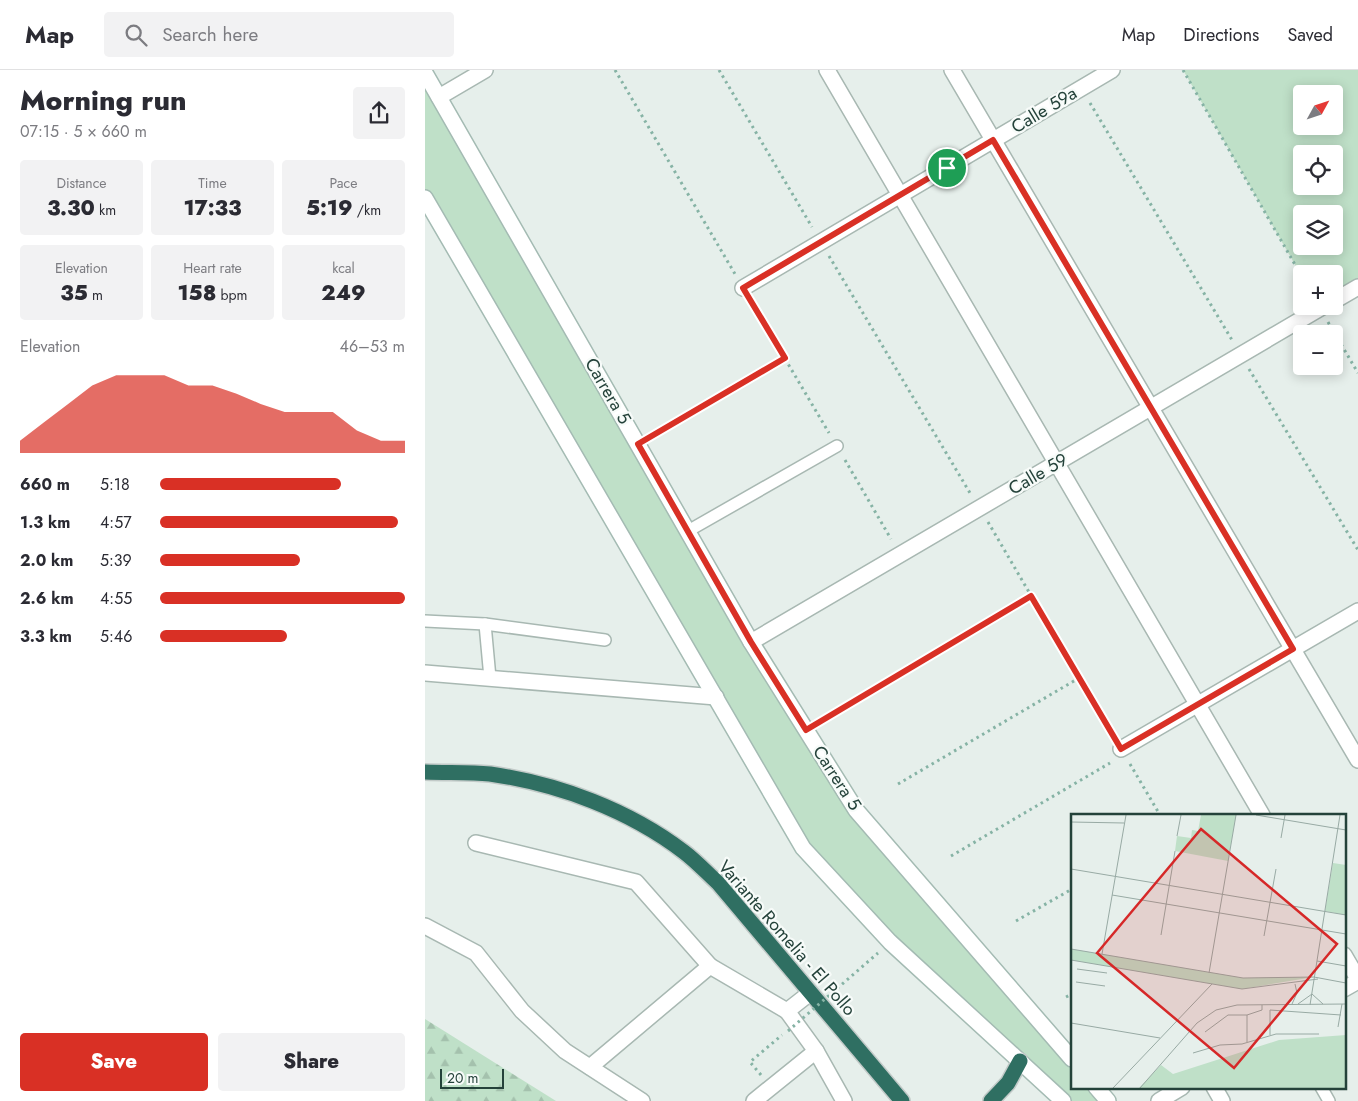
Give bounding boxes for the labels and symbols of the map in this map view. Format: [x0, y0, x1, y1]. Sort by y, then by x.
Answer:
street label: Calle 59a [1006, 80, 1082, 140]
north arrow [1293, 85, 1343, 135]
pin [926, 147, 968, 189]
street label: Carrera 5 [579, 353, 637, 429]
street label: Calle 59 [1004, 447, 1072, 501]
street label: Carrera 5 [806, 740, 868, 816]
inset map [1071, 814, 1346, 1088]
street label: Variante Romelia - El Pollo [712, 855, 862, 1022]
scale bar [440, 1066, 504, 1089]

